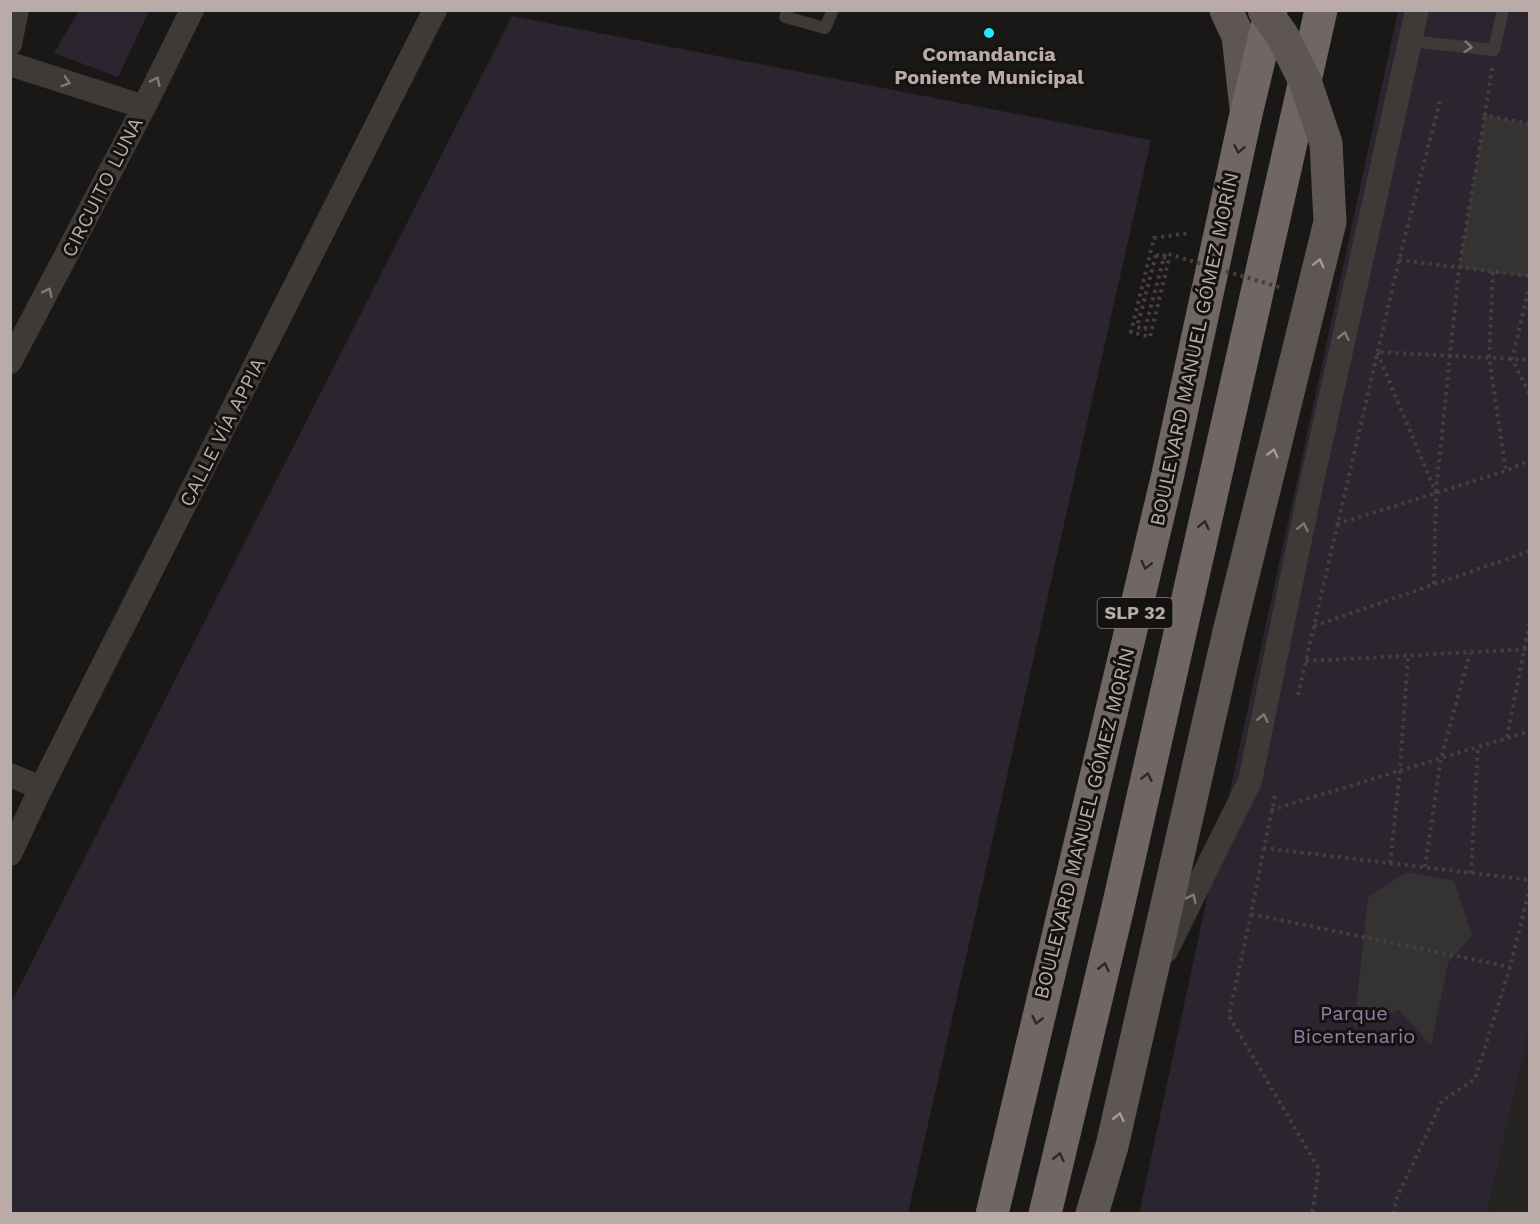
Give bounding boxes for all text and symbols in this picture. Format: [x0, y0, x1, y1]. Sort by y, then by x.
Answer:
marker: Comandancia Poniente Municipal [982, 26, 996, 40]
one-way arrow [1464, 40, 1473, 53]
place label: Comandancia Poniente Municipal [894, 42, 1084, 89]
one-way arrow [60, 75, 71, 87]
one-way arrow [149, 77, 161, 88]
street label: CIRCUITO LUNA [56, 113, 148, 261]
one-way arrow [1233, 144, 1246, 154]
street label: BOULEVARD MANUEL GÓMEZ MORÍN [1145, 170, 1243, 528]
one-way arrow [1312, 259, 1325, 269]
one-way arrow [41, 288, 52, 298]
one-way arrow [1337, 332, 1350, 342]
street label: CALLE VÍA APPIA [174, 354, 270, 510]
one-way arrow [1266, 448, 1279, 458]
one-way arrow [1196, 520, 1209, 530]
one-way arrow [1296, 522, 1309, 532]
one-way arrow [1141, 560, 1154, 570]
road number: SLP 32 [1098, 598, 1172, 628]
street label: BOULEVARD MANUEL GÓMEZ MORÍN [1029, 645, 1139, 1001]
one-way arrow [1256, 713, 1269, 723]
one-way arrow [1140, 772, 1153, 782]
one-way arrow [1185, 894, 1196, 904]
one-way arrow [1097, 962, 1110, 972]
park label: Parque Bicentenario [1293, 1001, 1415, 1048]
one-way arrow [1031, 1015, 1044, 1025]
one-way arrow [1111, 1112, 1124, 1122]
one-way arrow [1052, 1152, 1065, 1162]

